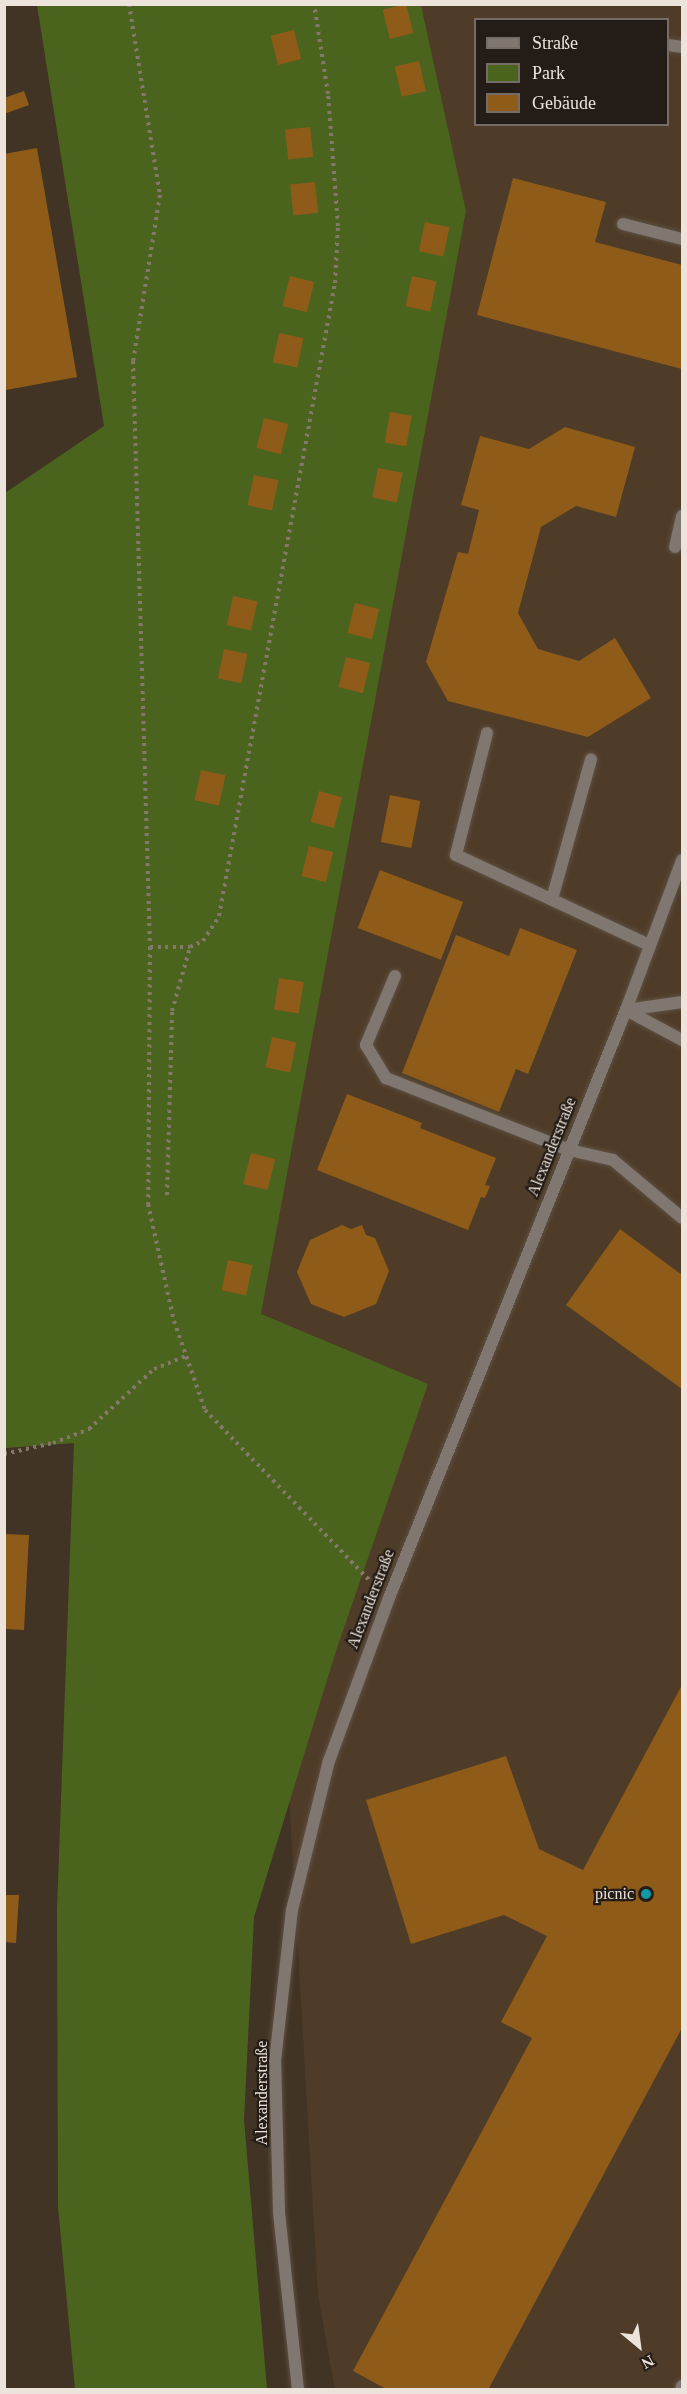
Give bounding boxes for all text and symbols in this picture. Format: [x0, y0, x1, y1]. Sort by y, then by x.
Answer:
legend [474, 18, 669, 126]
text: Straße [532, 33, 578, 53]
text: Park [532, 63, 565, 83]
text: Gebäude [532, 93, 596, 113]
street label: Alexanderstraße [523, 1095, 581, 1199]
street label: Alexanderstraße [343, 1547, 399, 1651]
place label: picnic [595, 1884, 634, 1904]
marker: picnic [639, 1887, 653, 1901]
street label: Alexanderstraße [252, 2041, 272, 2145]
north arrow [609, 2316, 669, 2376]
text: N [639, 2352, 657, 2372]

